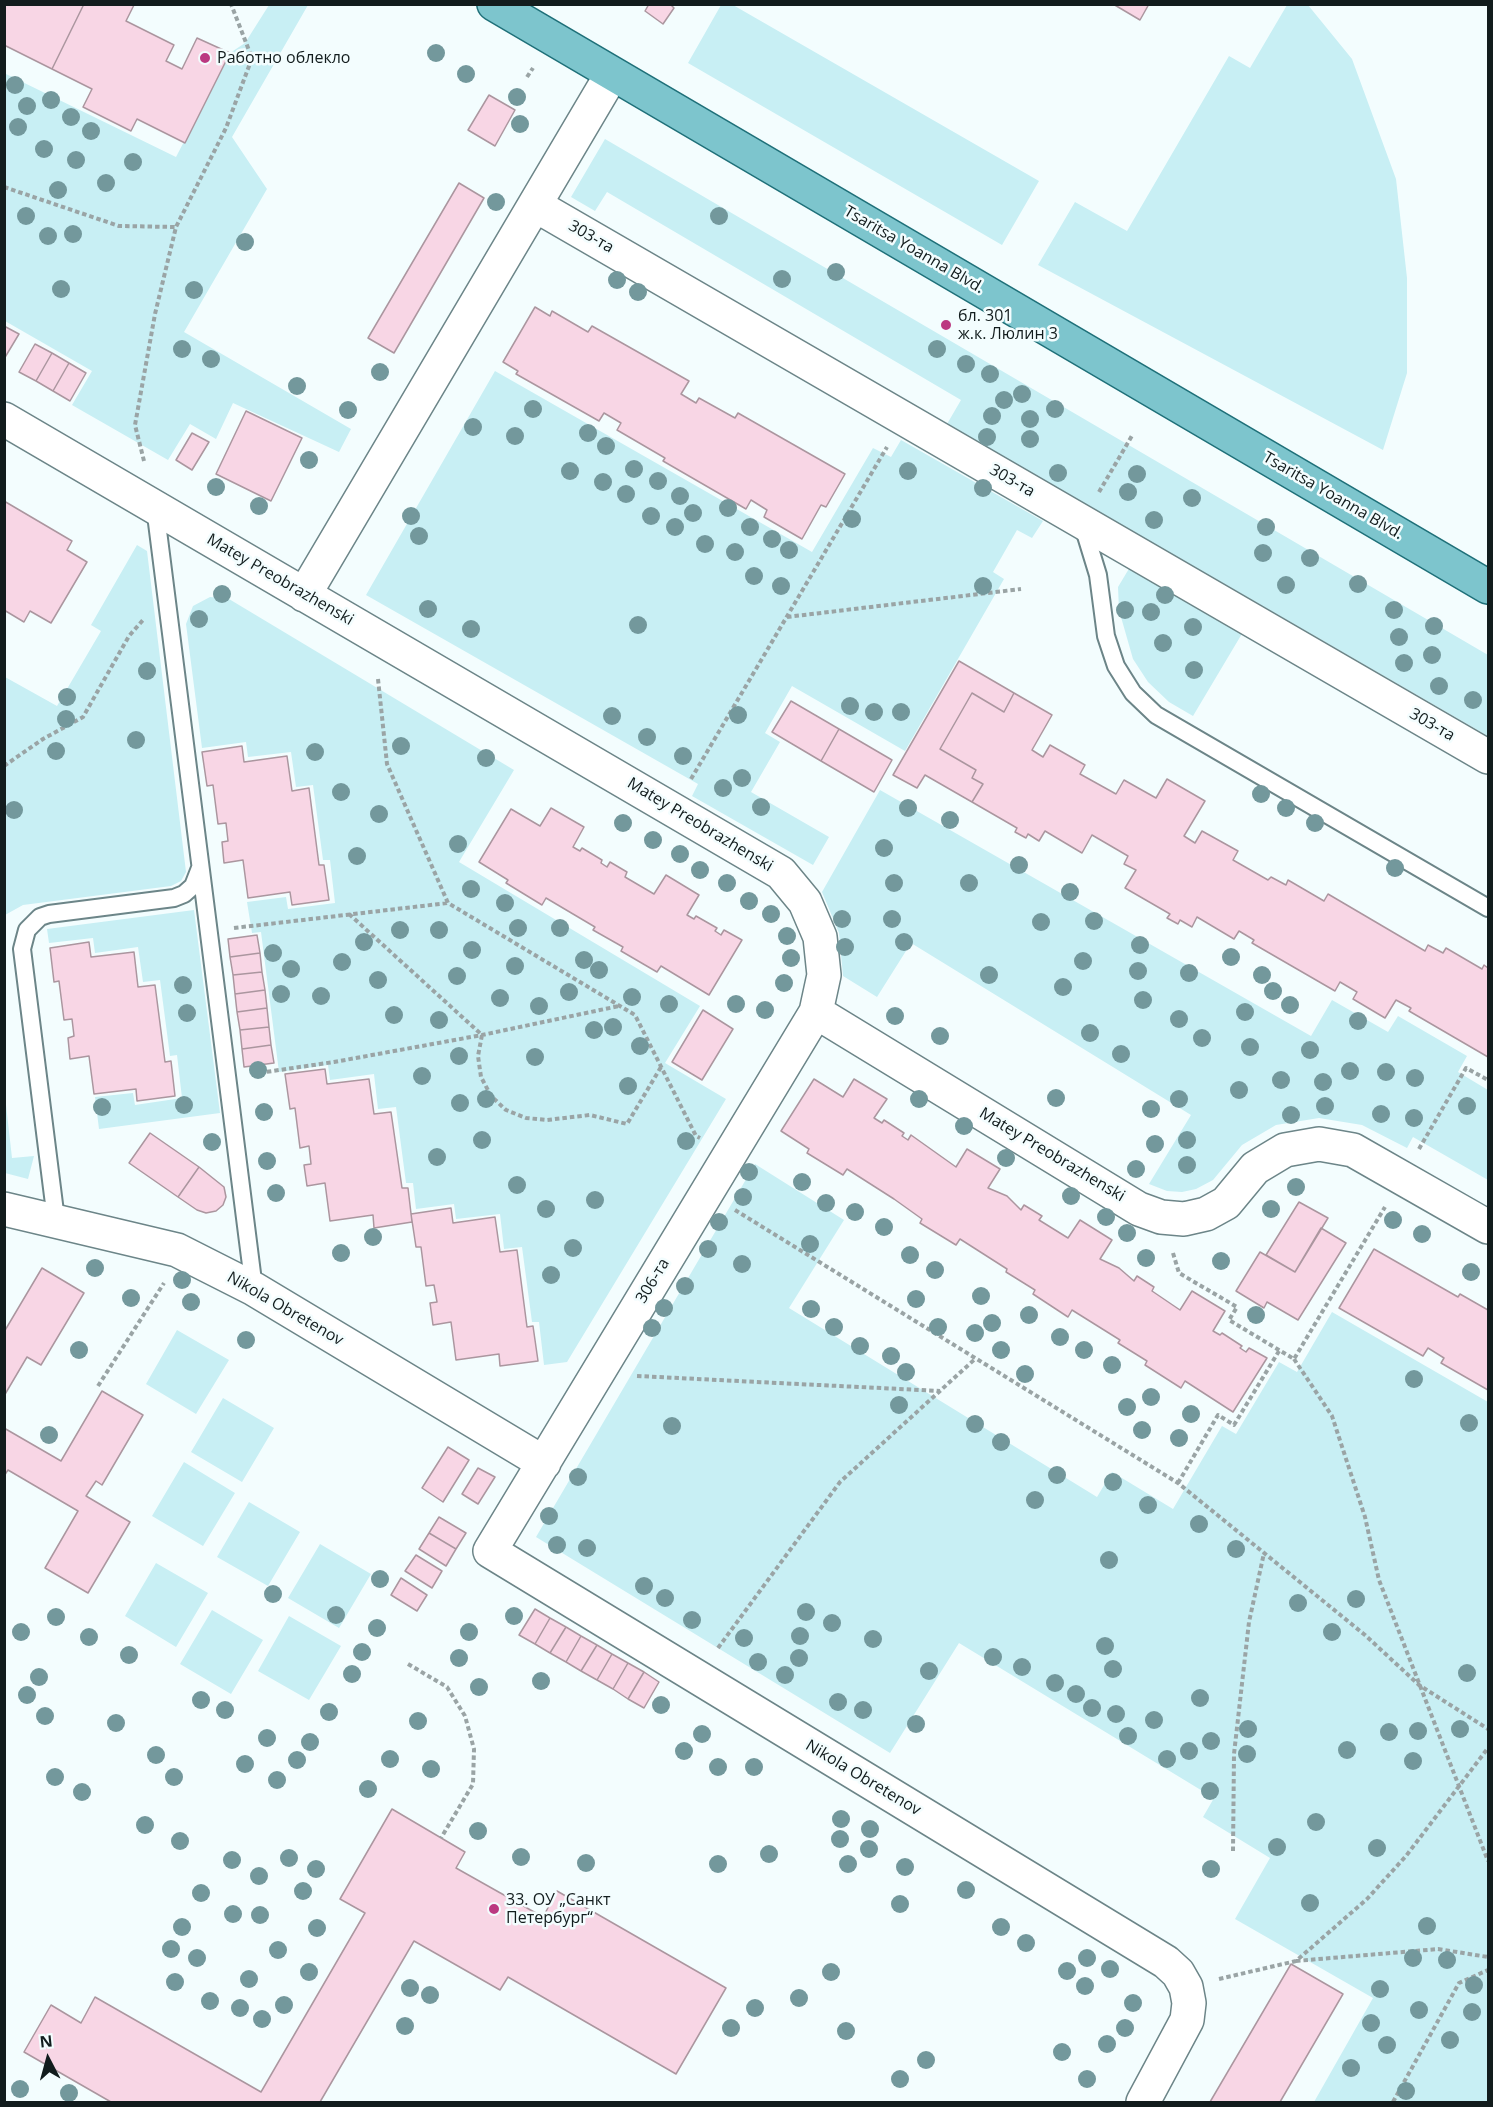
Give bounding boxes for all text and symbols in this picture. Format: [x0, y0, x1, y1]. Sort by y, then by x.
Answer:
place label: Работно облекло [217, 48, 350, 68]
marker: Работно облекло [198, 51, 212, 65]
street label: Tsaritsa Yoanna Blvd. [840, 202, 988, 298]
street label: 303-та [565, 216, 617, 258]
place label: бл. 301 ж.к. Люлин 3 [958, 306, 1058, 344]
marker: бл. 301 ж.к. Люлин 3 [939, 318, 953, 332]
street label: Tsaritsa Yoanna Blvd. [1259, 448, 1407, 544]
street label: 303-та [986, 460, 1038, 502]
street label: Matey Preobrazhenski [203, 530, 357, 630]
street label: 303-та [1406, 704, 1458, 746]
street label: Matey Preobrazhenski [624, 774, 776, 876]
street label: Matey Preobrazhenski [976, 1104, 1128, 1206]
street label: 306-та [632, 1255, 674, 1307]
street label: Nikola Obretenov [223, 1268, 347, 1350]
street label: Nikola Obretenov [802, 1736, 924, 1820]
place label: 33. ОУ „Санкт Петербург“ [506, 1890, 611, 1928]
marker: 33. ОУ „Санкт Петербург“ [487, 1902, 501, 1916]
north arrow [18, 2029, 78, 2089]
text: N [38, 2029, 54, 2053]

